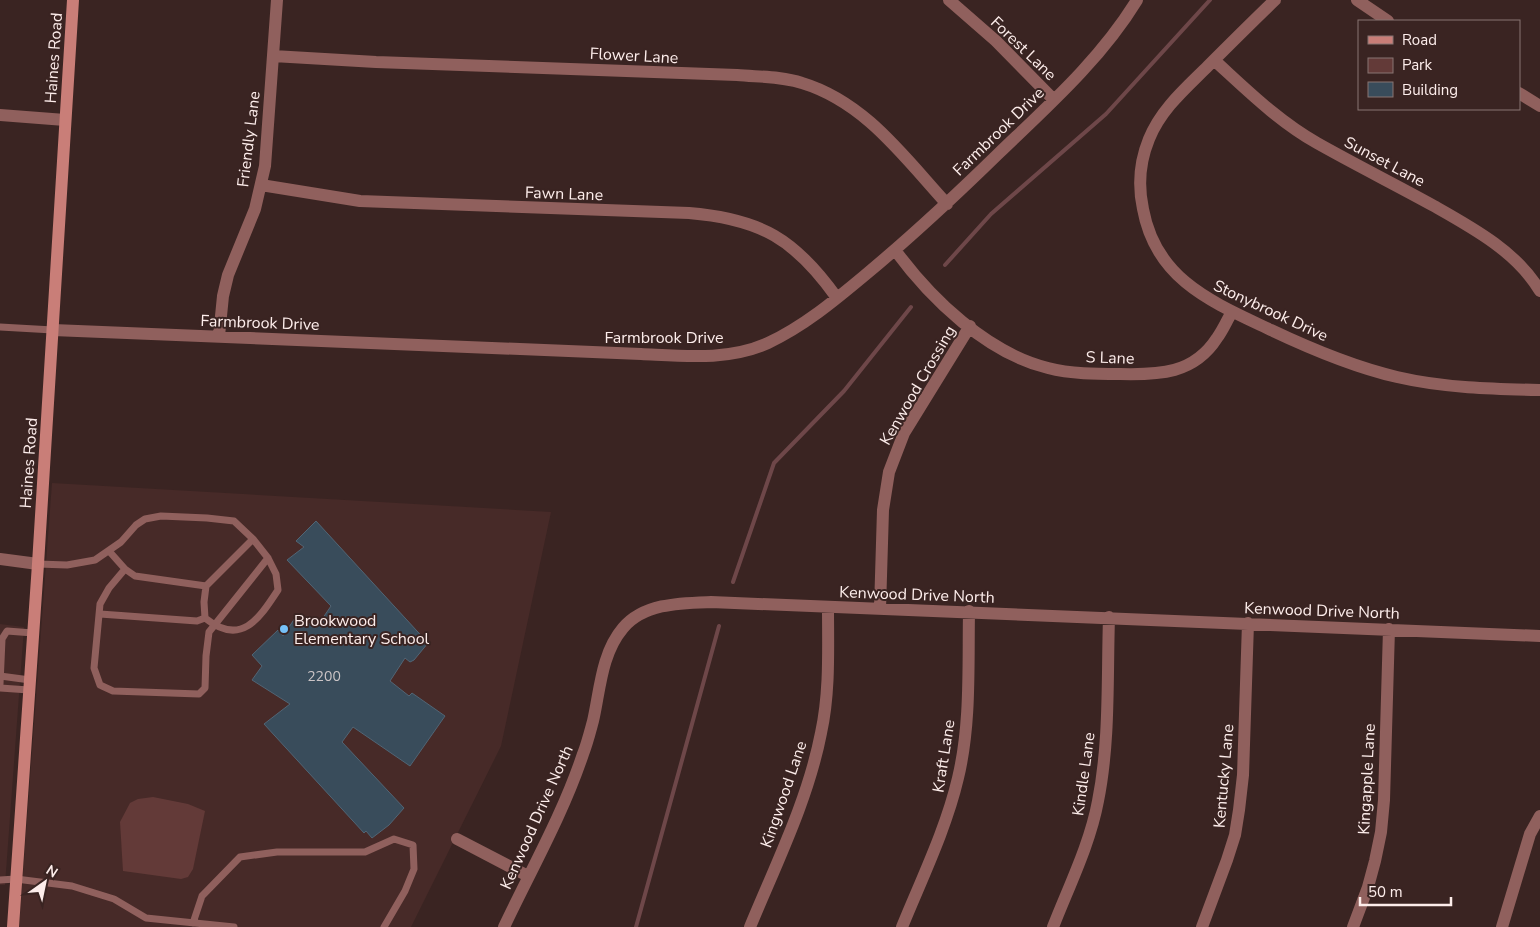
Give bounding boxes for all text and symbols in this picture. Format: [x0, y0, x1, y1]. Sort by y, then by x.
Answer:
street label: Haines Road [40, 12, 68, 104]
street label: Forest Lane [986, 12, 1061, 86]
legend [1358, 20, 1520, 110]
text: Road [1402, 30, 1437, 50]
street label: Flower Lane [589, 43, 679, 69]
text: Park [1402, 55, 1432, 75]
text: Building [1402, 80, 1458, 100]
street label: Farmbrook Drive [948, 82, 1049, 181]
street label: Friendly Lane [232, 90, 266, 188]
street label: Sunset Lane [1340, 131, 1429, 192]
street label: Fawn Lane [524, 182, 603, 206]
street label: Stonybrook Drive [1210, 275, 1332, 347]
street label: Farmbrook Drive [200, 310, 320, 336]
street label: Kenwood Crossing [875, 322, 961, 449]
street label: Farmbrook Drive [604, 327, 724, 349]
street label: S Lane [1085, 346, 1135, 370]
street label: Haines Road [15, 417, 43, 509]
street label: Kenwood Drive North [839, 581, 995, 609]
street label: Kenwood Drive North [1244, 597, 1400, 625]
place label: Brookwood Elementary School [294, 610, 430, 650]
marker: Brookwood Elementary School [278, 623, 290, 635]
house number: 2200 [307, 667, 341, 686]
street label: Kraft Lane [927, 718, 961, 794]
street label: Kentucky Lane [1208, 723, 1239, 829]
street label: Kingapple Lane [1353, 723, 1381, 835]
street label: Kindle Lane [1067, 731, 1101, 817]
street label: Kingwood Lane [755, 738, 812, 851]
street label: Kenwood Drive North [495, 742, 579, 893]
north arrow [20, 857, 70, 907]
text: N [42, 861, 61, 882]
scale bar [1360, 874, 1451, 906]
text: 50 m [1368, 882, 1403, 902]

